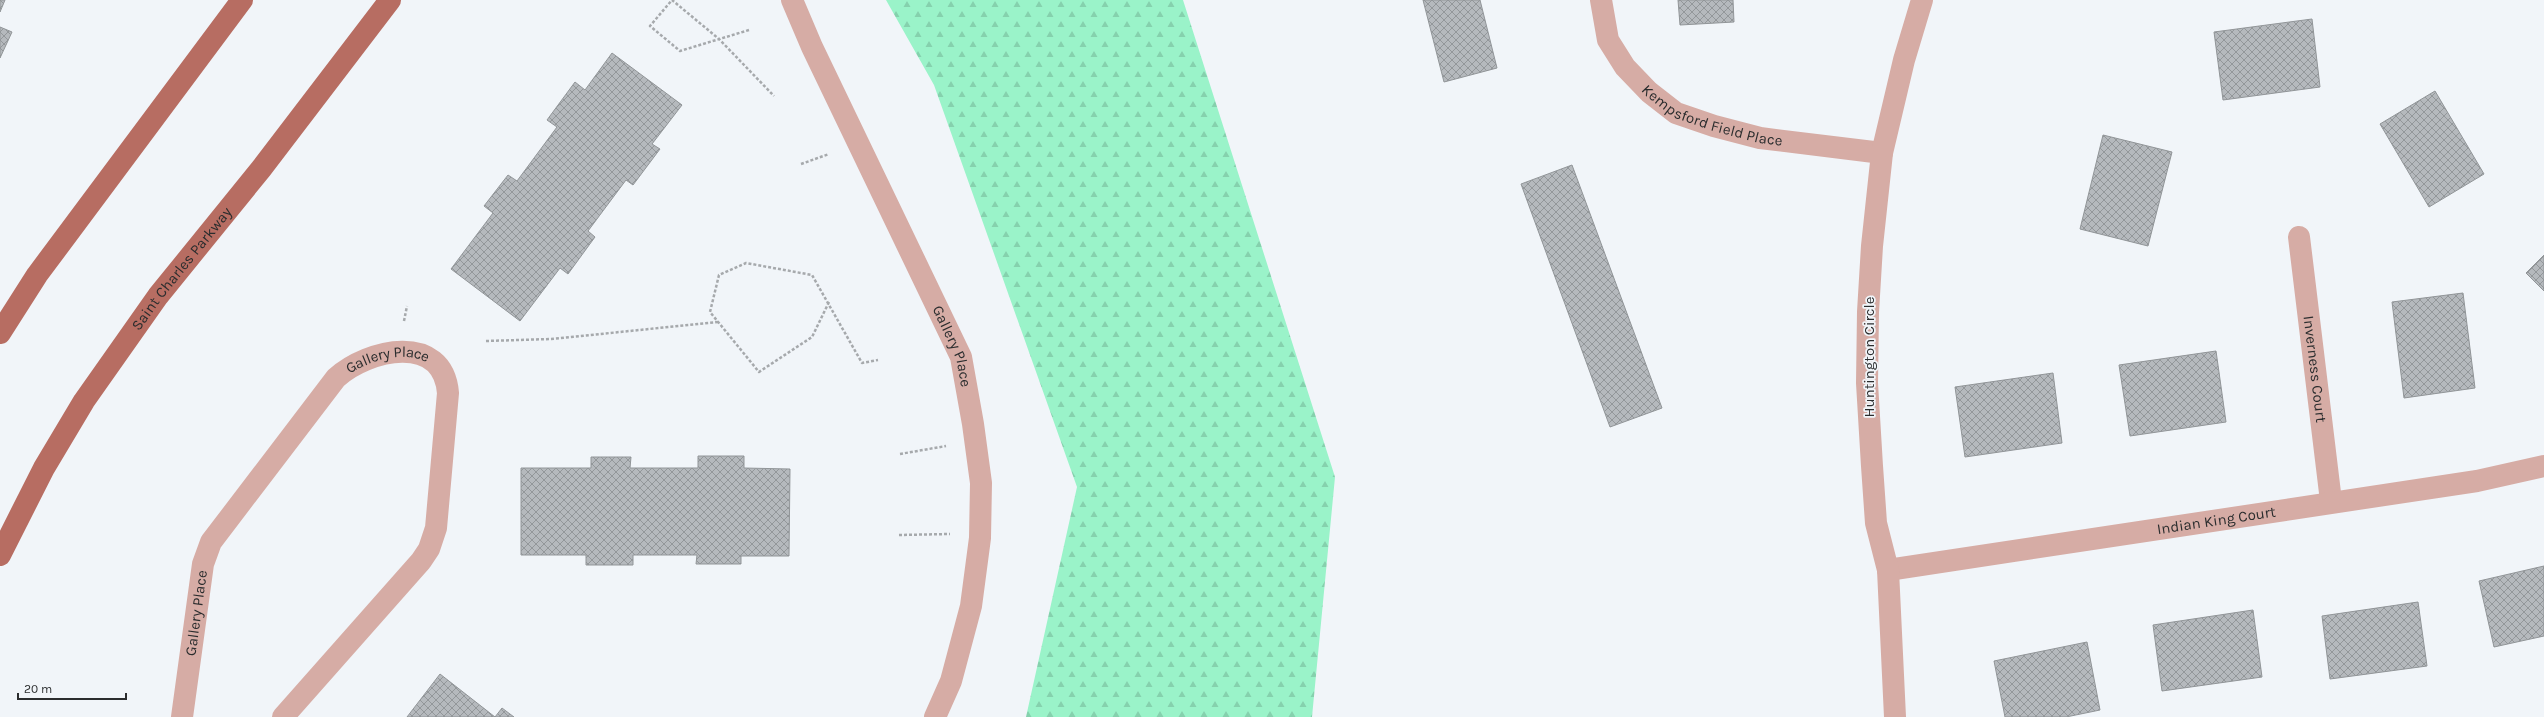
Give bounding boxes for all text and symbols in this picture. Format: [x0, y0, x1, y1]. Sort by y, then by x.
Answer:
street label: Kempsford Field Place [1638, 81, 1784, 150]
street label: Saint Charles Parkway [128, 203, 236, 334]
street label: Huntington Circle [1860, 297, 1878, 417]
street label: Gallery Place [929, 302, 975, 388]
street label: Inverness Court [2300, 315, 2330, 424]
street label: Gallery Place [342, 343, 433, 377]
street label: Indian King Court [2156, 502, 2277, 538]
street label: Gallery Place [181, 569, 211, 657]
scale bar [18, 675, 126, 701]
text: 20 m [24, 682, 52, 696]

